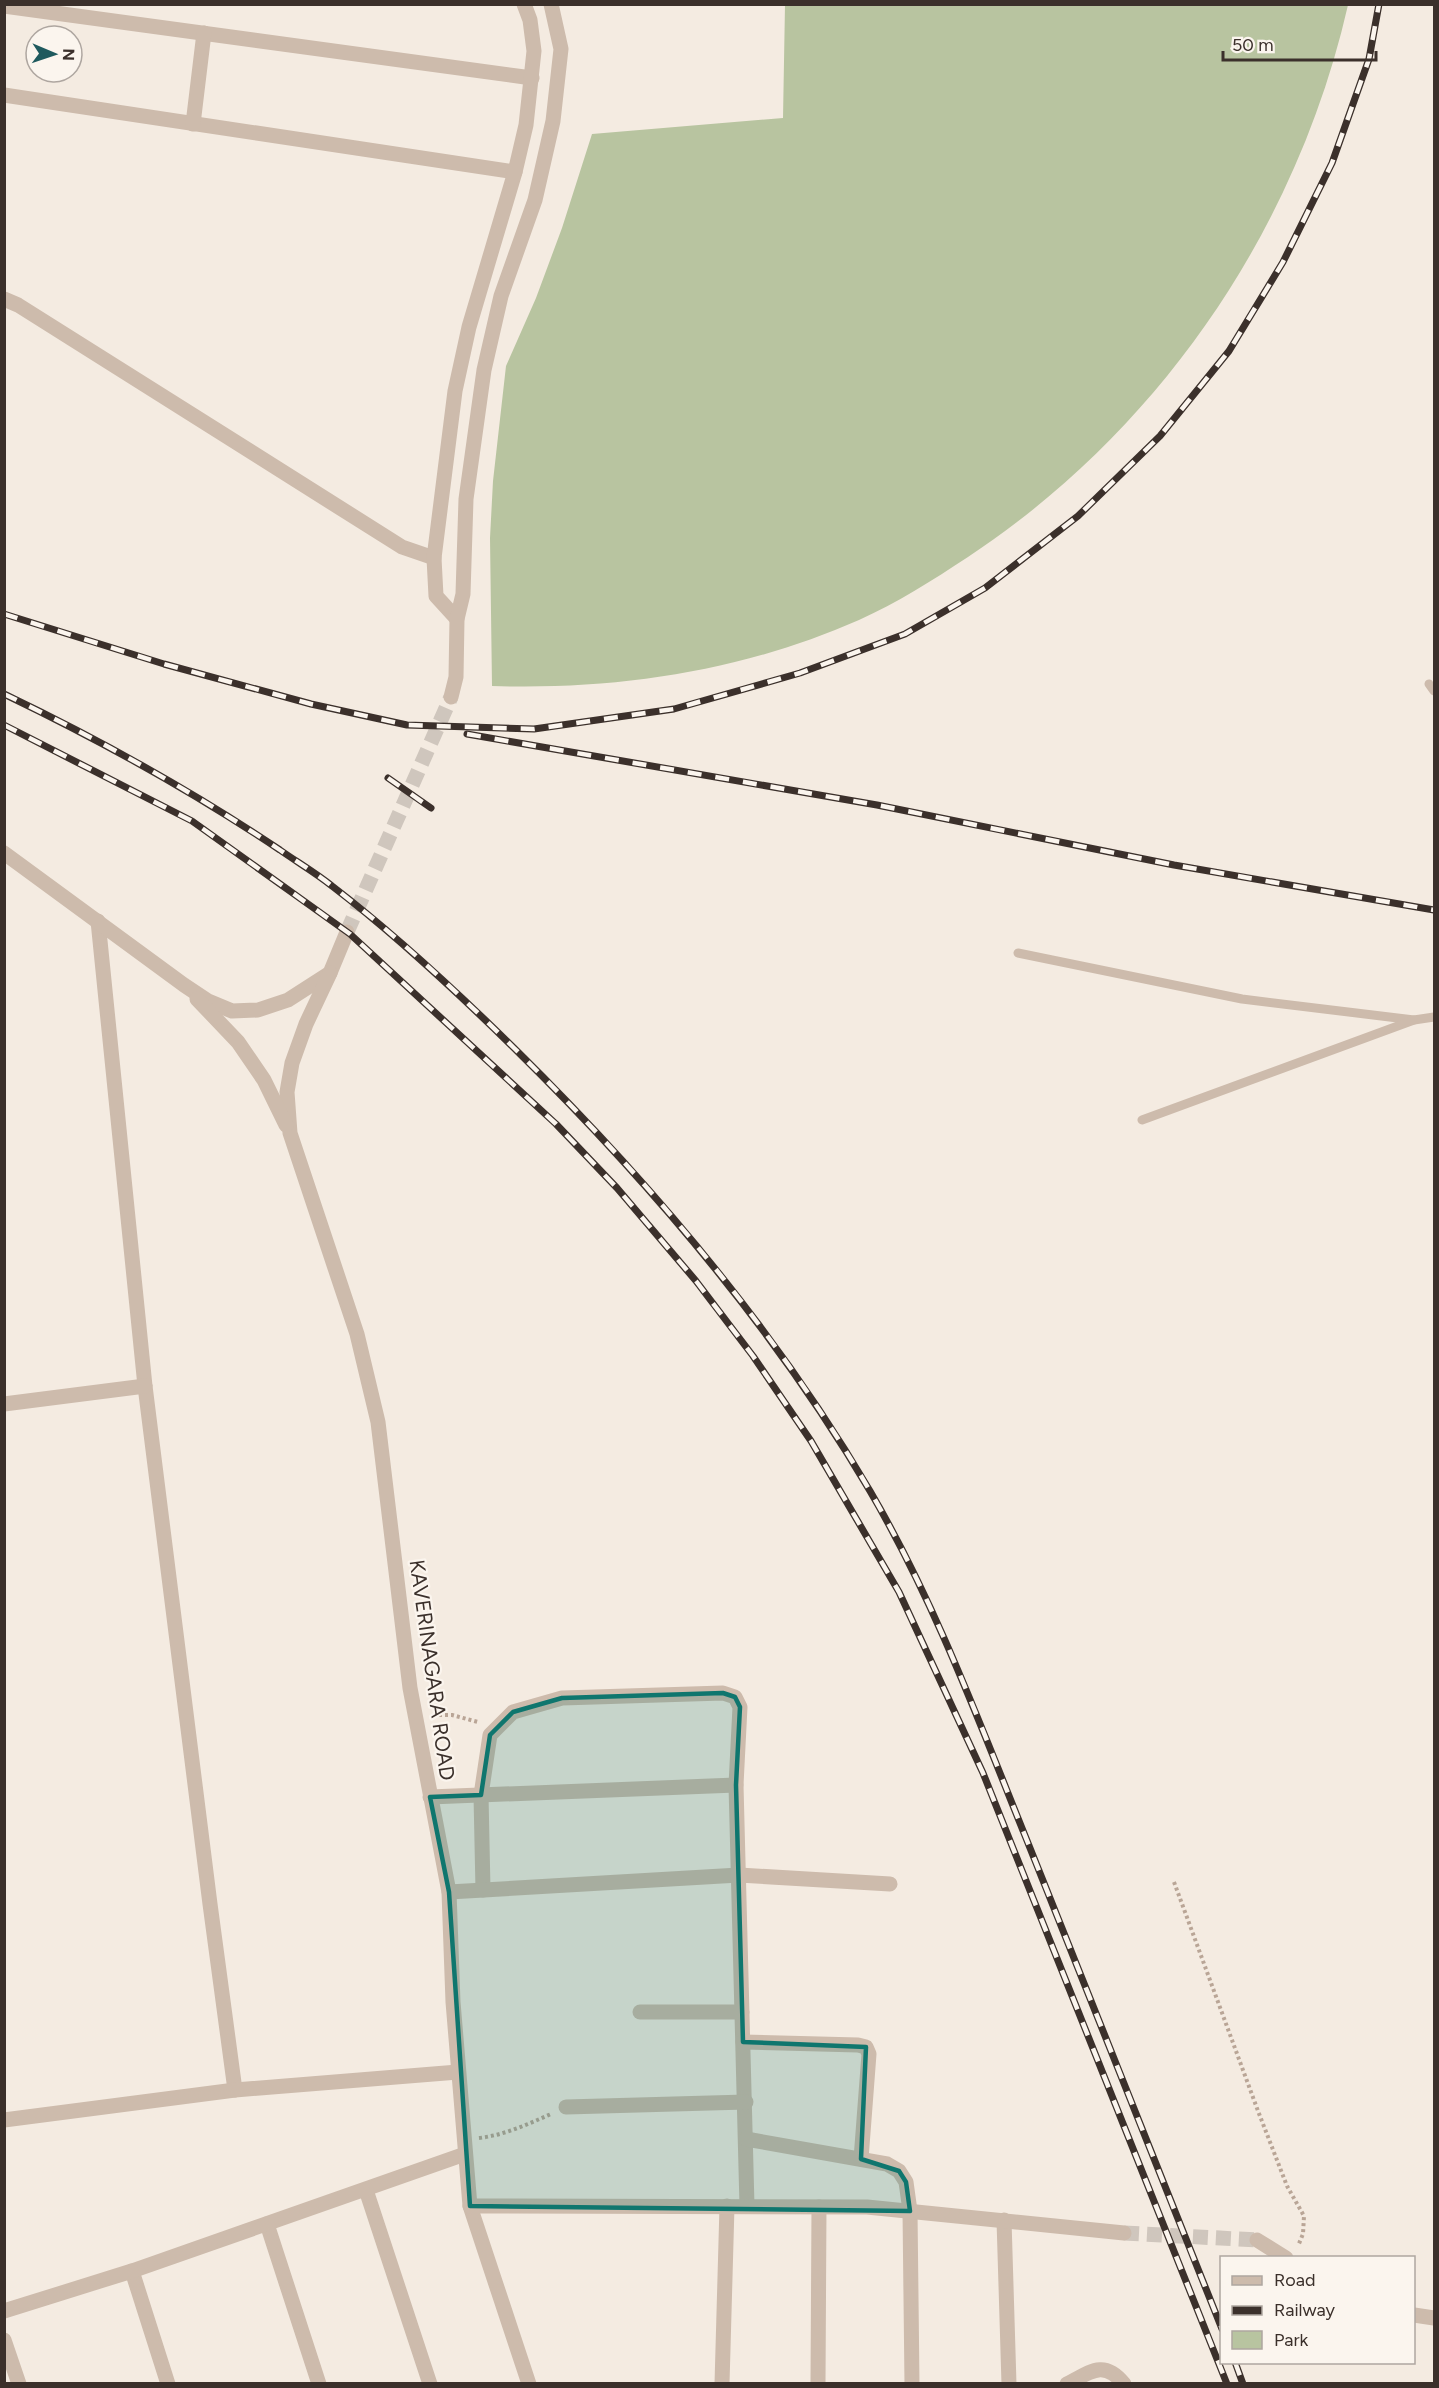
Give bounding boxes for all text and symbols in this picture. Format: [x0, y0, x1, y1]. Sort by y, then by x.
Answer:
north arrow [24, 24, 84, 84]
scale bar [1223, 24, 1376, 62]
text: 50 m [1232, 34, 1274, 56]
text: N [59, 48, 78, 61]
street label: KAVERINAGARA ROAD [405, 1558, 460, 1782]
legend [1220, 2256, 1415, 2364]
text: Road [1274, 2269, 1315, 2291]
text: Railway [1274, 2299, 1336, 2321]
text: Park [1274, 2329, 1309, 2351]

